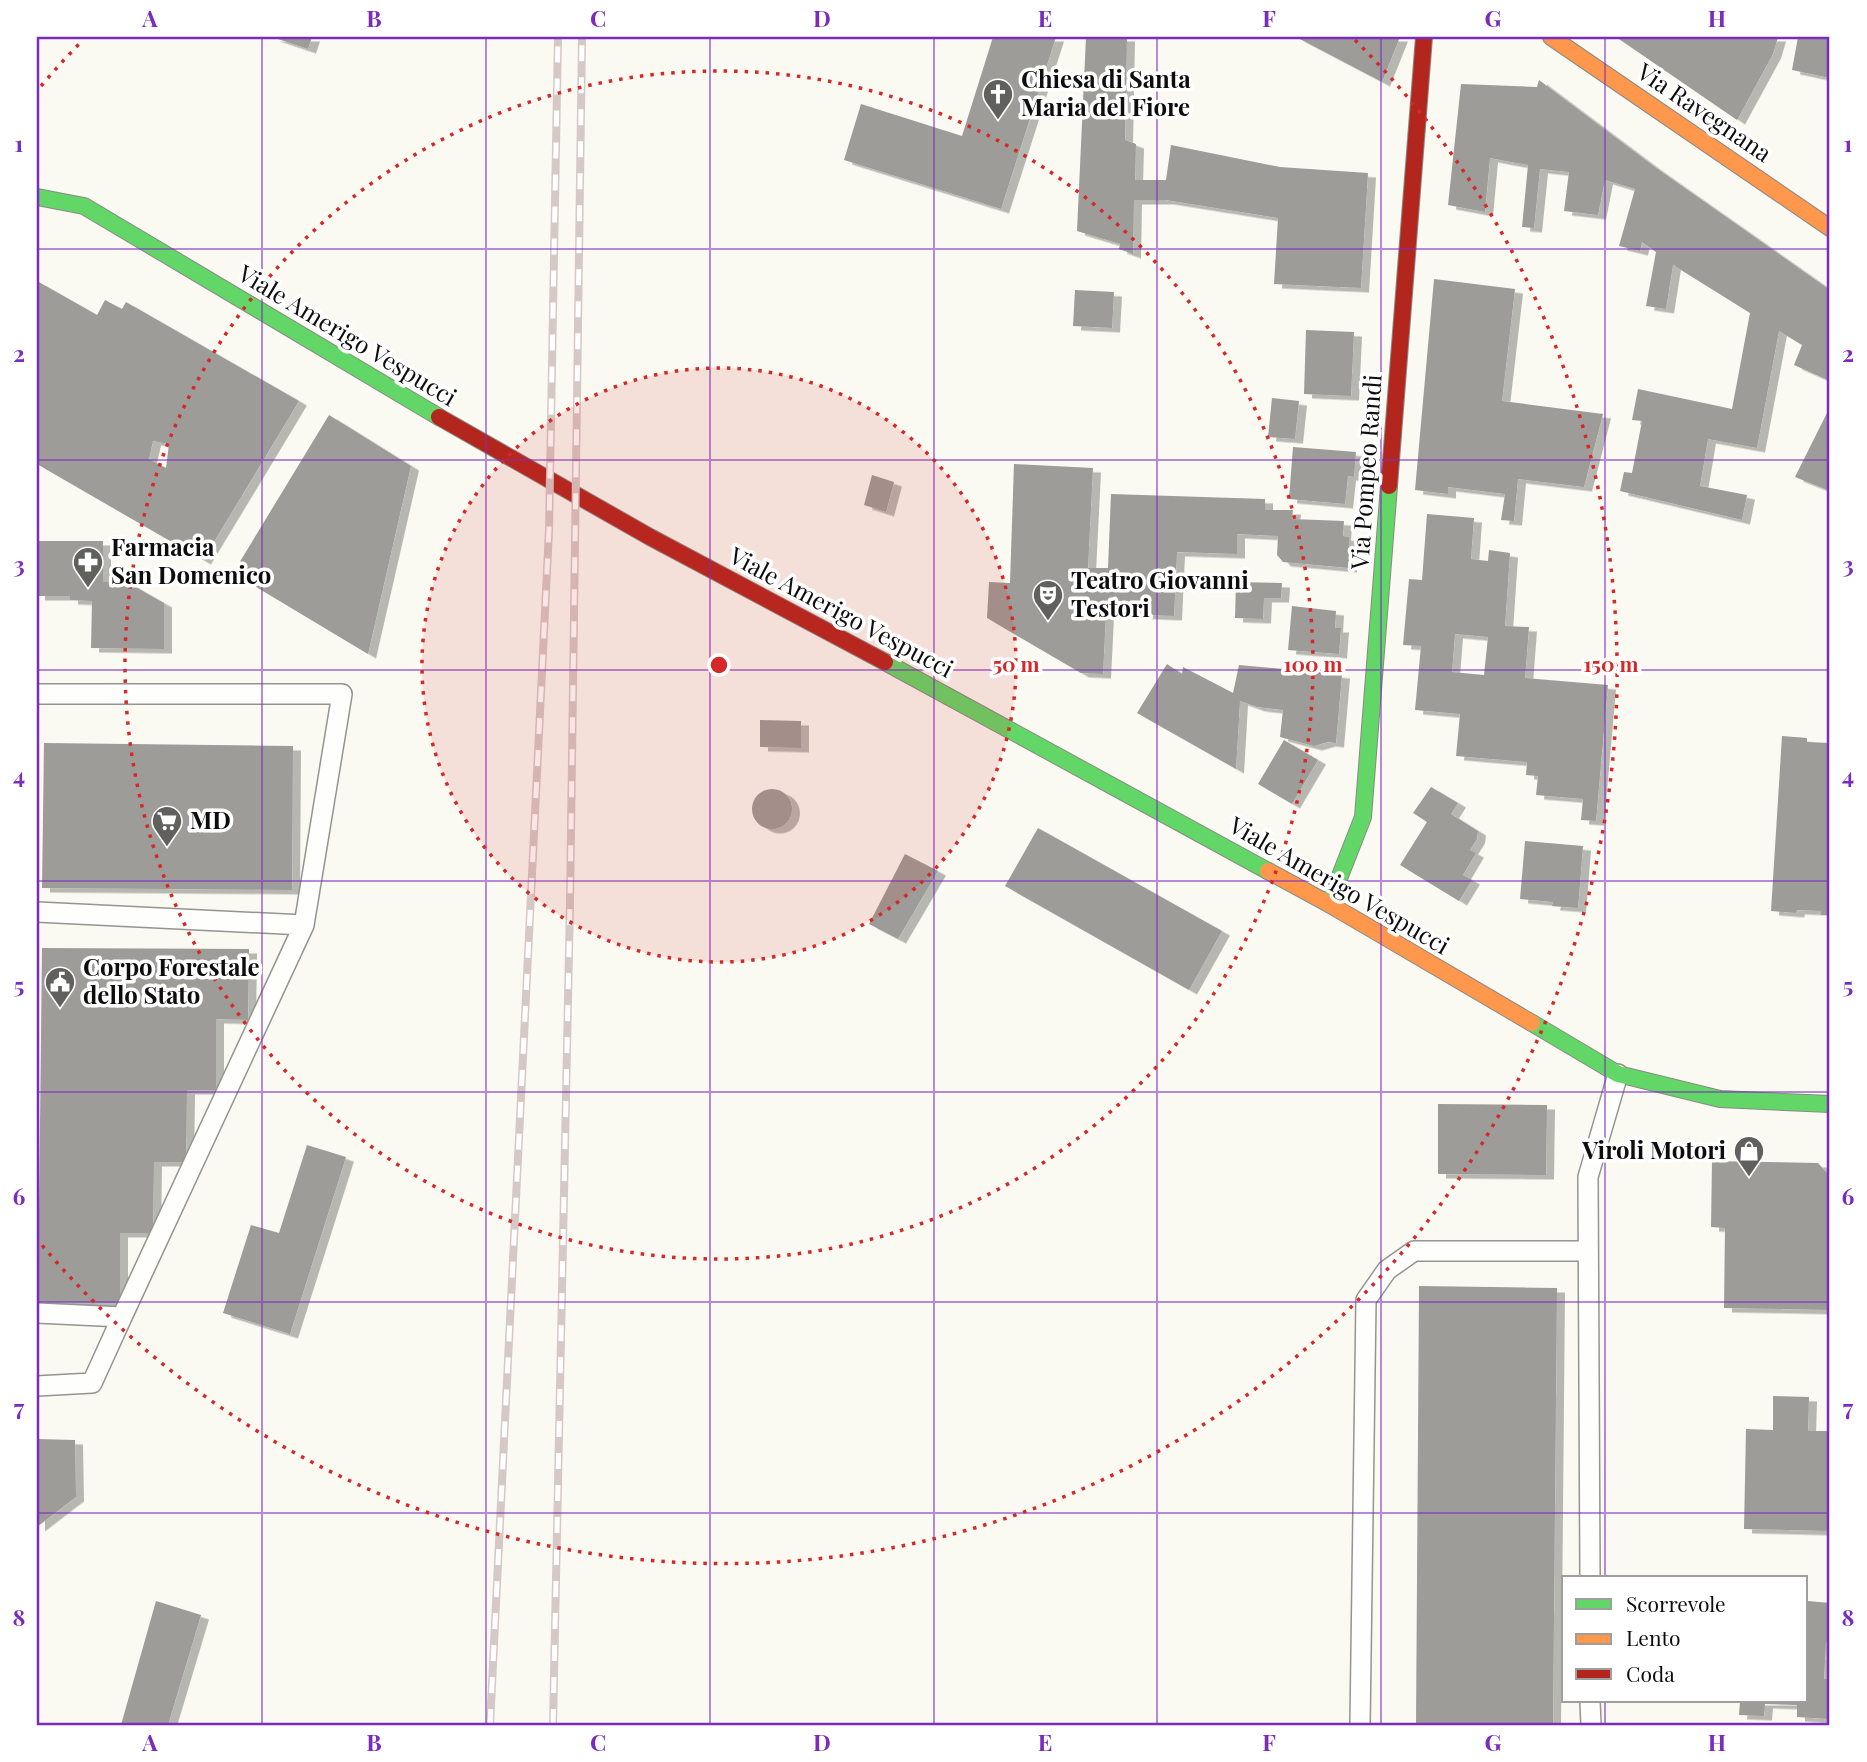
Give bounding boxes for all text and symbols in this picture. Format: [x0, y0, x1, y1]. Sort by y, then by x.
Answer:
text: A [141, 2, 158, 33]
text: B [366, 2, 382, 33]
text: C [590, 2, 606, 33]
text: D [813, 2, 831, 33]
text: E [1038, 2, 1052, 33]
text: F [1262, 2, 1276, 33]
text: G [1485, 2, 1502, 33]
text: H [1708, 2, 1726, 33]
street label: Via Ravegnana [1631, 54, 1779, 168]
place label: Chiesa di Santa Maria del Fiore [1021, 62, 1191, 122]
church icon: Chiesa di Santa Maria del Fiore [981, 77, 1015, 121]
text: 1 [15, 127, 24, 158]
text: 1 [1844, 127, 1853, 158]
street label: Viale Amerigo Vespucci [232, 256, 463, 412]
text: 2 [13, 337, 25, 368]
text: 2 [1842, 337, 1854, 368]
street label: Via Pompeo Randi [1342, 373, 1388, 571]
place label: Farmacia San Domenico [111, 530, 271, 590]
street label: Viale Amerigo Vespucci [724, 538, 959, 684]
pharmacy icon: Farmacia San Domenico [71, 545, 105, 589]
text: 3 [13, 548, 25, 579]
text: 3 [1842, 548, 1854, 579]
place label: Teatro Giovanni Testori [1071, 563, 1249, 623]
theatre icon: Teatro Giovanni Testori [1031, 578, 1065, 622]
text: 50 m [992, 649, 1040, 677]
text: 100 m [1283, 649, 1343, 677]
text: 150 m [1584, 649, 1638, 677]
centre of rings [707, 653, 731, 677]
text: 4 [13, 759, 25, 790]
text: 4 [1842, 759, 1854, 790]
place label: MD [190, 803, 231, 835]
supermarket icon: MD [150, 804, 184, 848]
street label: Viale Amerigo Vespucci [1223, 808, 1456, 960]
place label: Corpo Forestale dello Stato [83, 950, 260, 1010]
public building icon: Corpo Forestale dello Stato [43, 965, 77, 1009]
text: 5 [14, 969, 24, 1000]
text: 5 [1843, 969, 1853, 1000]
place label: Viroli Motori [1581, 1133, 1726, 1165]
shop icon: Viroli Motori [1732, 1134, 1766, 1178]
text: 6 [13, 1180, 26, 1211]
text: 6 [1842, 1180, 1855, 1211]
text: 7 [14, 1391, 25, 1422]
text: 7 [1843, 1391, 1854, 1422]
legend [1562, 1576, 1808, 1702]
text: Scorrevole [1626, 1589, 1726, 1617]
text: 8 [13, 1601, 25, 1632]
text: 8 [1842, 1601, 1854, 1632]
text: Lento [1626, 1623, 1680, 1651]
text: Coda [1626, 1659, 1675, 1687]
text: A [141, 1726, 158, 1757]
text: B [366, 1726, 382, 1757]
text: C [590, 1726, 606, 1757]
text: D [813, 1726, 831, 1757]
text: E [1038, 1726, 1052, 1757]
text: F [1262, 1726, 1276, 1757]
text: G [1485, 1726, 1502, 1757]
text: H [1708, 1726, 1726, 1757]

